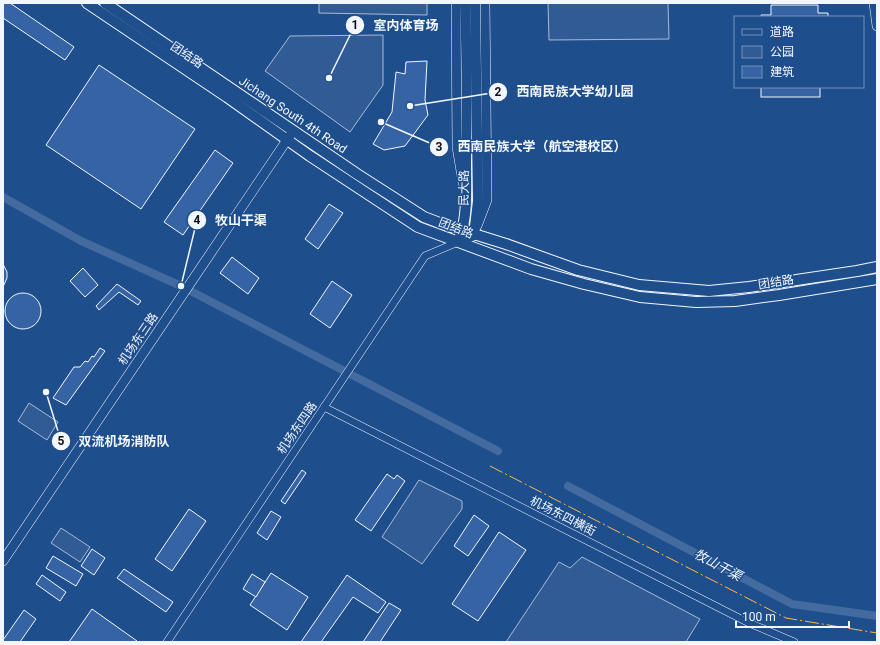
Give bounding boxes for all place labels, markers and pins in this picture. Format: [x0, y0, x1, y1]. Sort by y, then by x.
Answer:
callout: 室内体育场 [345, 13, 446, 38]
callout: 西南民族大学幼儿园 [488, 79, 641, 104]
callout: 西南民族大学（航空港校区） [429, 134, 634, 159]
callout: 牧山干渠 [187, 208, 275, 233]
callout: 双流机场消防队 [51, 429, 178, 454]

